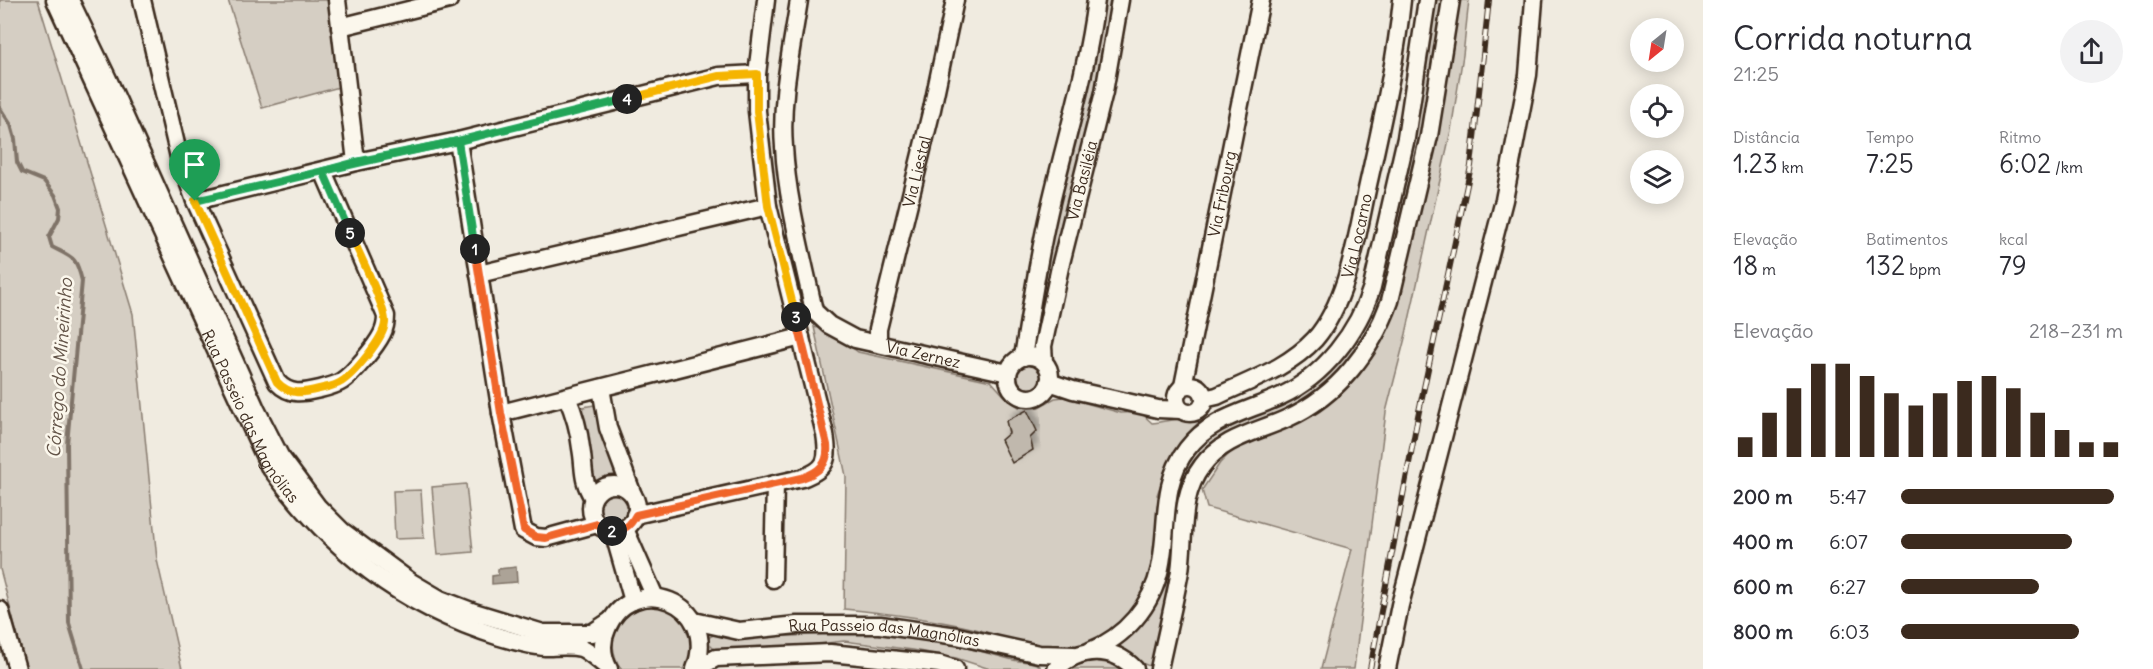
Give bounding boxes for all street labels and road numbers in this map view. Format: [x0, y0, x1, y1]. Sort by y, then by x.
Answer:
street label: Via Liestal [898, 134, 935, 209]
street label: Via Basiléia [1062, 138, 1101, 223]
street label: Via Fribourg [1203, 149, 1240, 239]
street label: Via Locarno [1337, 192, 1376, 281]
street label: Rua Passeio das Magnólias [198, 326, 304, 507]
street label: Via Zernez [884, 336, 963, 372]
street label: Rua Passeio das Magnólias [787, 615, 982, 651]

